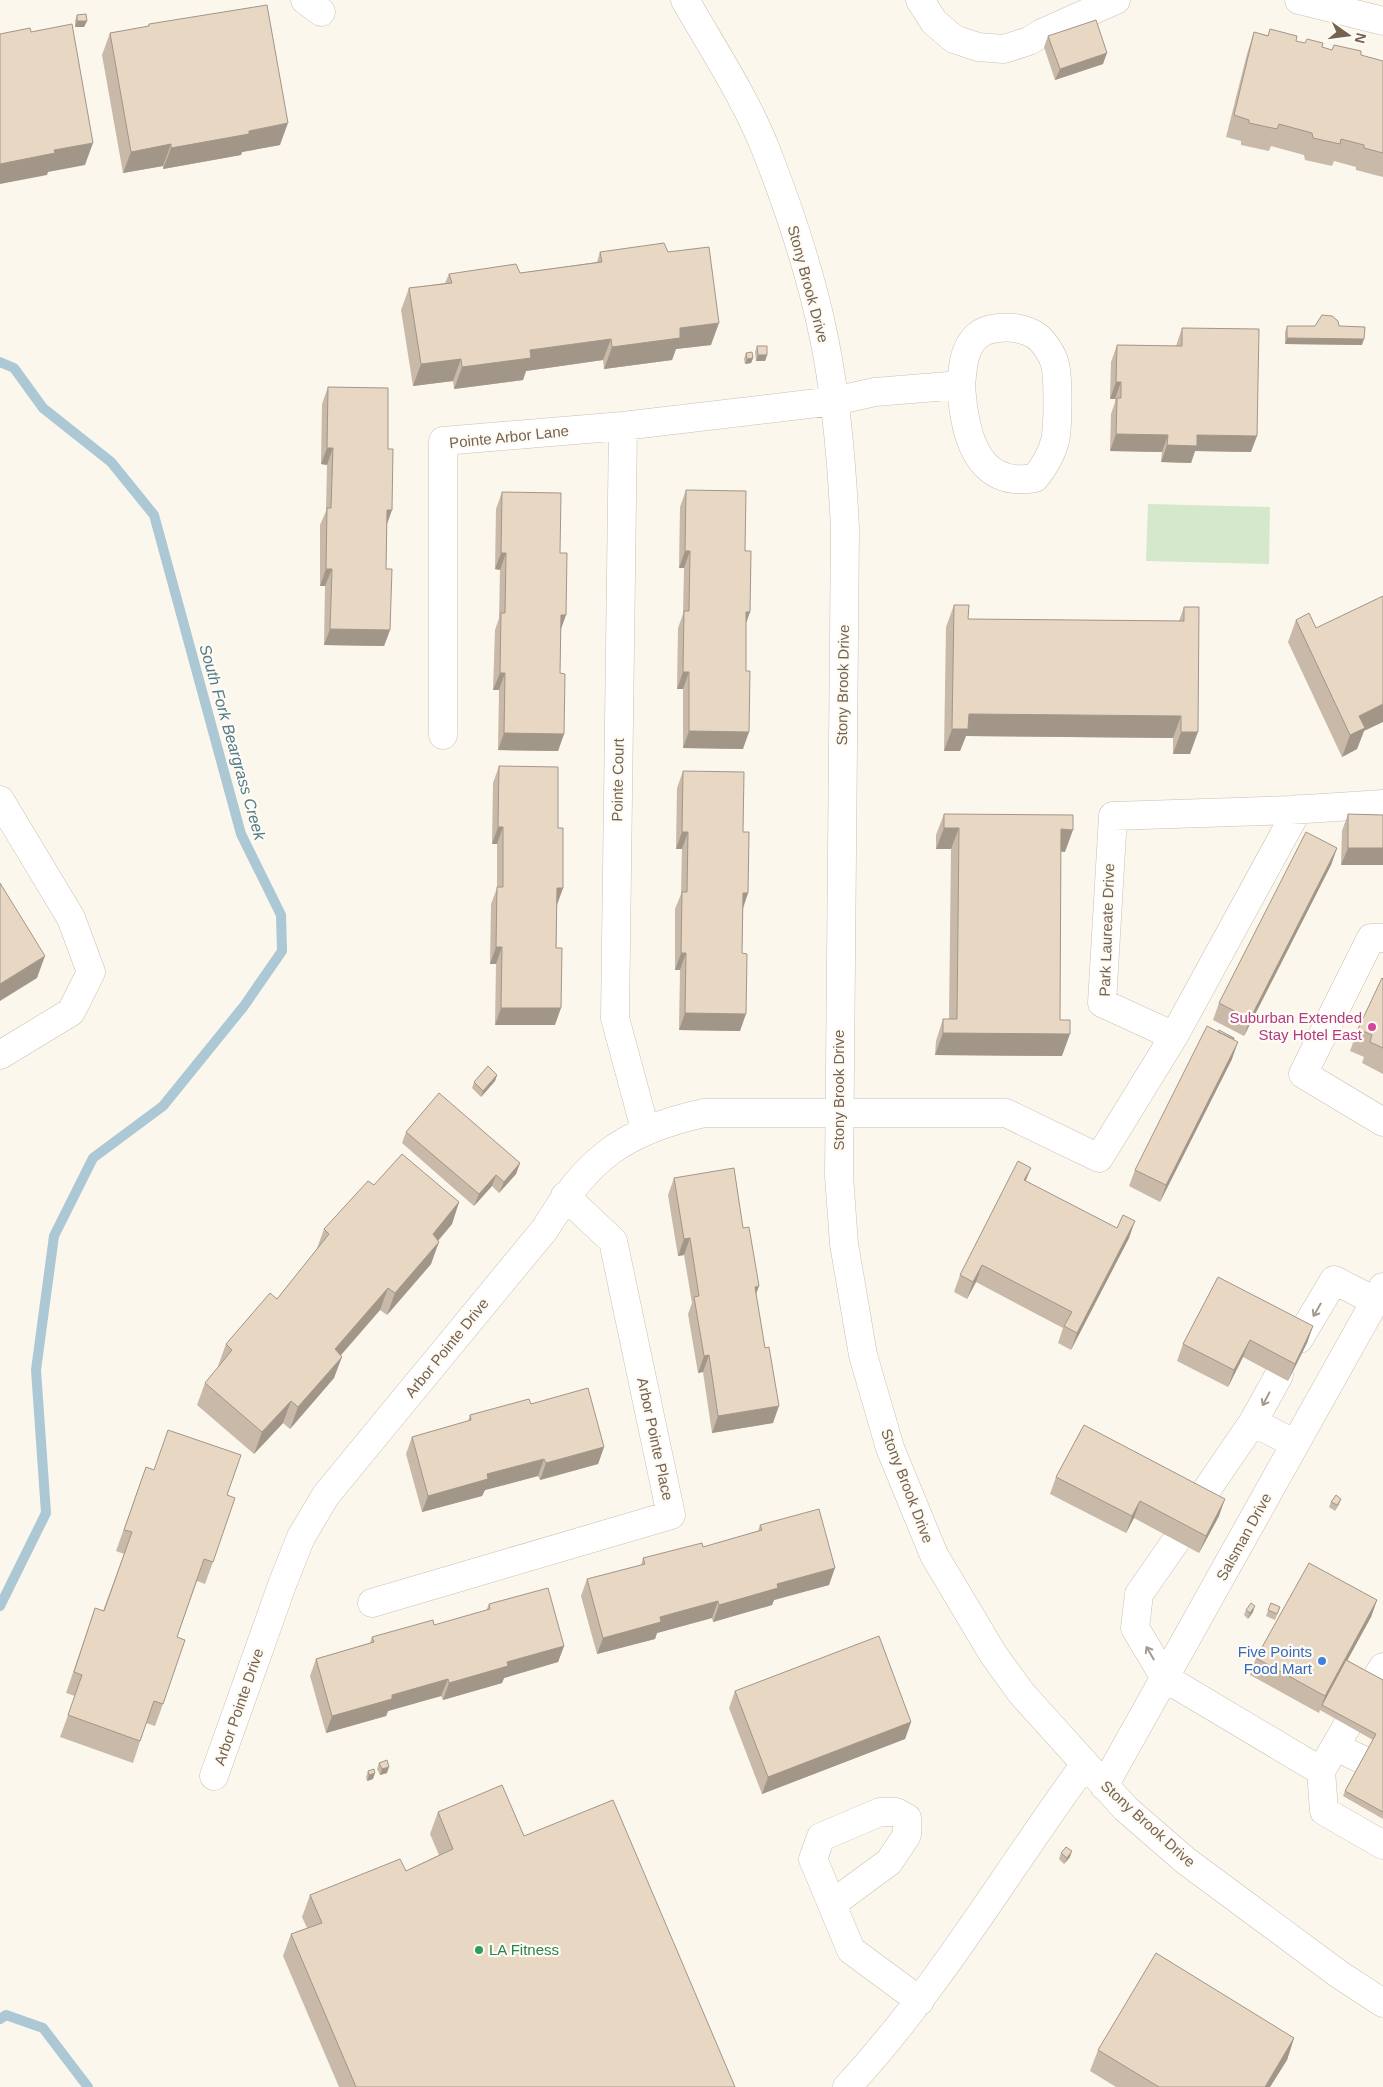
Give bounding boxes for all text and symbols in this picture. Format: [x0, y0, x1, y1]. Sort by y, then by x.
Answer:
north arrow [1323, 10, 1373, 60]
text: N [1352, 31, 1370, 45]
street label: Stony Brook Drive [785, 223, 832, 344]
street label: Pointe Arbor Lane [448, 422, 570, 451]
street label: Stony Brook Drive [833, 624, 852, 746]
water label: South Fork Beargrass Creek [196, 642, 269, 843]
street label: Pointe Court [608, 737, 627, 822]
street label: Park Laureate Drive [1096, 863, 1117, 997]
place label: Suburban Extended Stay Hotel East [1229, 1009, 1363, 1043]
marker: Suburban Extended Stay Hotel East [1366, 1021, 1378, 1033]
street label: Stony Brook Drive [830, 1030, 847, 1150]
street label: Arbor Pointe Drive [401, 1295, 492, 1401]
one-way arrow [1311, 1302, 1321, 1316]
street label: Arbor Pointe Place [634, 1376, 677, 1502]
one-way arrow [1261, 1391, 1271, 1406]
street label: Stony Brook Drive [878, 1426, 937, 1545]
street label: Salsman Drive [1212, 1490, 1275, 1584]
place label: Five Points Food Mart [1238, 1643, 1313, 1677]
street label: Arbor Pointe Drive [211, 1646, 267, 1768]
one-way arrow [1144, 1647, 1154, 1661]
marker: Five Points Food Mart [1316, 1655, 1328, 1667]
street label: Stony Brook Drive [1098, 1777, 1199, 1870]
place label: LA Fitness [489, 1941, 559, 1958]
marker: LA Fitness [473, 1944, 485, 1956]

